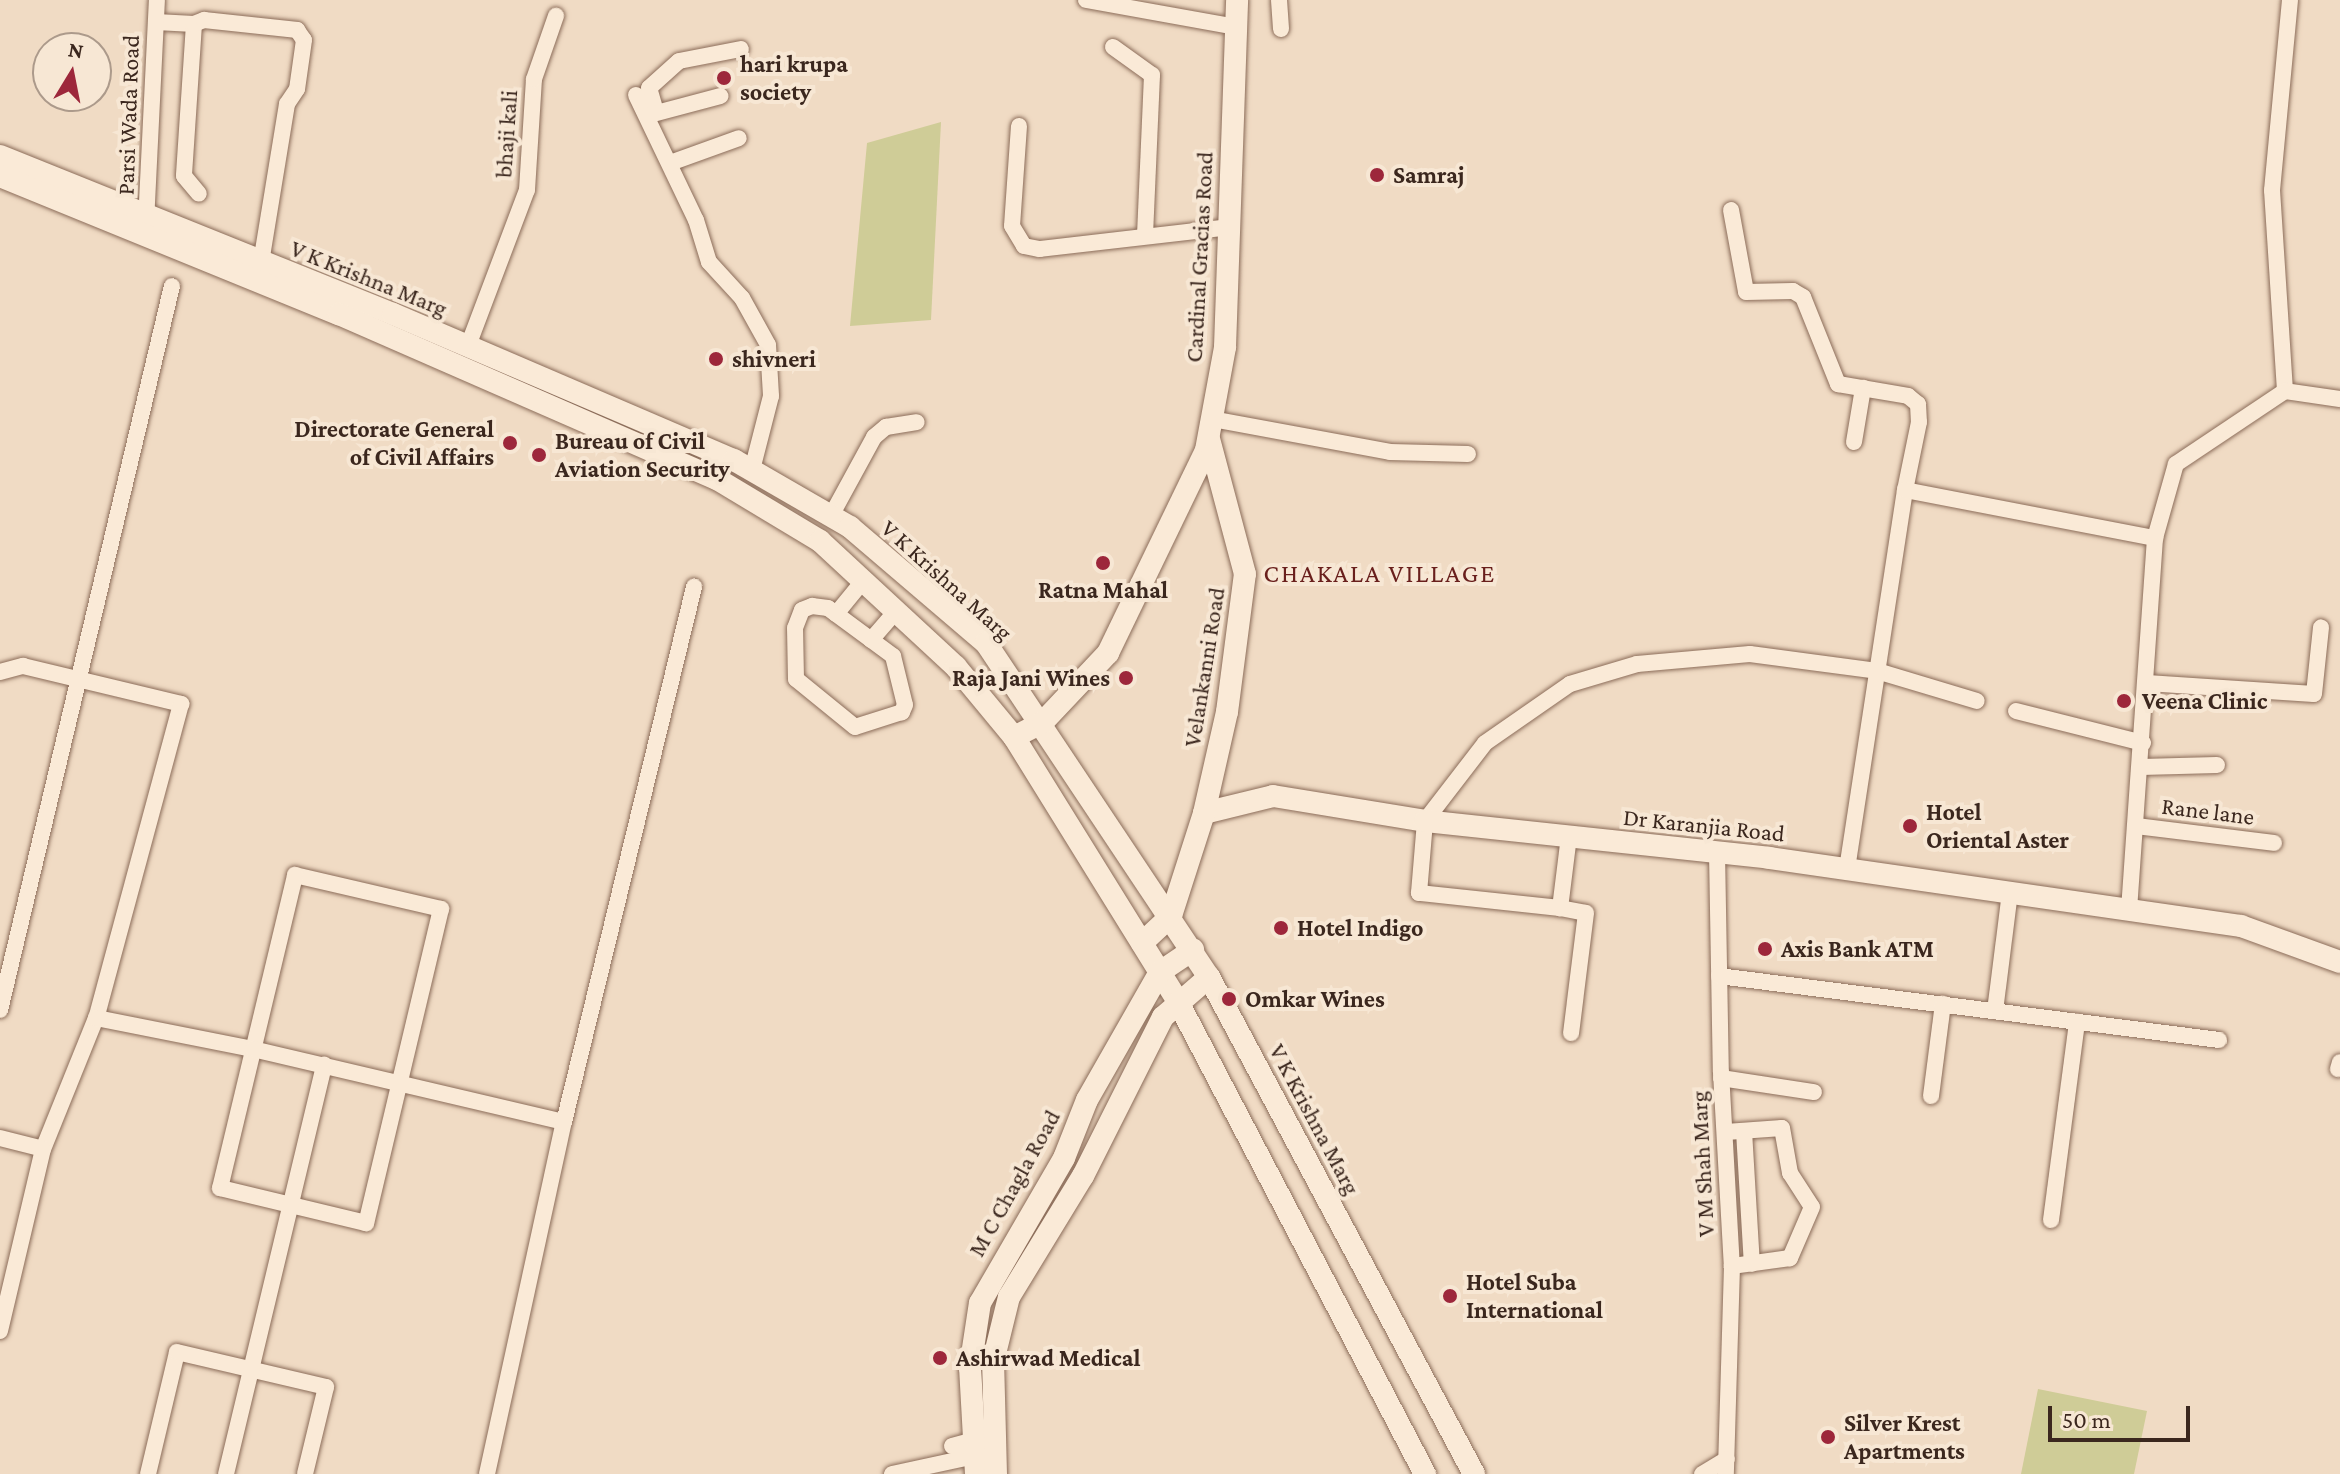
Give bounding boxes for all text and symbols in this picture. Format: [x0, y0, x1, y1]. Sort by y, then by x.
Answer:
north arrow [32, 32, 112, 112]
street label: Parsi Wada Road [111, 34, 145, 196]
text: N [66, 36, 85, 63]
place label: hari krupa society [740, 50, 848, 106]
marker: hari krupa society [715, 69, 733, 87]
street label: bhaji kali [489, 89, 523, 179]
street label: Cardinal Gracias Road [1179, 151, 1219, 363]
place label: Samraj [1393, 161, 1464, 189]
marker: Samraj [1368, 166, 1386, 184]
street label: V K Krishna Marg [286, 233, 452, 323]
place label: shivneri [732, 345, 816, 373]
marker: shivneri [707, 350, 725, 368]
place label: Directorate General of Civil Affairs [294, 415, 494, 471]
place label: Bureau of Civil Aviation Security [555, 427, 730, 483]
marker: Directorate General of Civil Affairs [501, 434, 519, 452]
marker: Bureau of Civil Aviation Security [530, 446, 548, 464]
street label: V K Krishna Marg [875, 514, 1019, 646]
marker: Ratna Mahal [1094, 554, 1112, 572]
district label: CHAKALA VILLAGE [1264, 558, 1496, 590]
place label: Ratna Mahal [1038, 576, 1168, 604]
street label: Velankanni Road [1177, 585, 1231, 749]
place label: Raja Jani Wines [952, 664, 1110, 692]
marker: Raja Jani Wines [1117, 669, 1135, 687]
place label: Veena Clinic [2142, 687, 2268, 715]
marker: Veena Clinic [2113, 690, 2135, 712]
street label: Rane lane [2160, 791, 2256, 831]
place label: Hotel Oriental Aster [1926, 798, 2069, 854]
street label: Dr Karanjia Road [1622, 802, 1786, 848]
marker: Hotel Oriental Aster [1901, 817, 1919, 835]
place label: Hotel Indigo [1297, 914, 1424, 942]
marker: Hotel Indigo [1272, 919, 1290, 937]
place label: Axis Bank ATM [1781, 935, 1934, 963]
marker: Axis Bank ATM [1756, 940, 1774, 958]
place label: Omkar Wines [1245, 985, 1385, 1013]
marker: Omkar Wines [1220, 990, 1238, 1008]
street label: V K Krishna Marg [1263, 1039, 1367, 1199]
street label: V M Shah Marg [1684, 1090, 1720, 1238]
street label: M C Chagla Road [962, 1105, 1066, 1261]
place label: Hotel Suba International [1466, 1268, 1603, 1324]
marker: Hotel Suba International [1441, 1287, 1459, 1305]
place label: Ashirwad Medical [956, 1344, 1140, 1372]
marker: Ashirwad Medical [931, 1349, 949, 1367]
scale bar [2052, 1390, 2194, 1440]
text: 50 m [2062, 1406, 2111, 1433]
place label: Silver Krest Apartments [1844, 1409, 1965, 1465]
marker: Silver Krest Apartments [1819, 1428, 1837, 1446]

